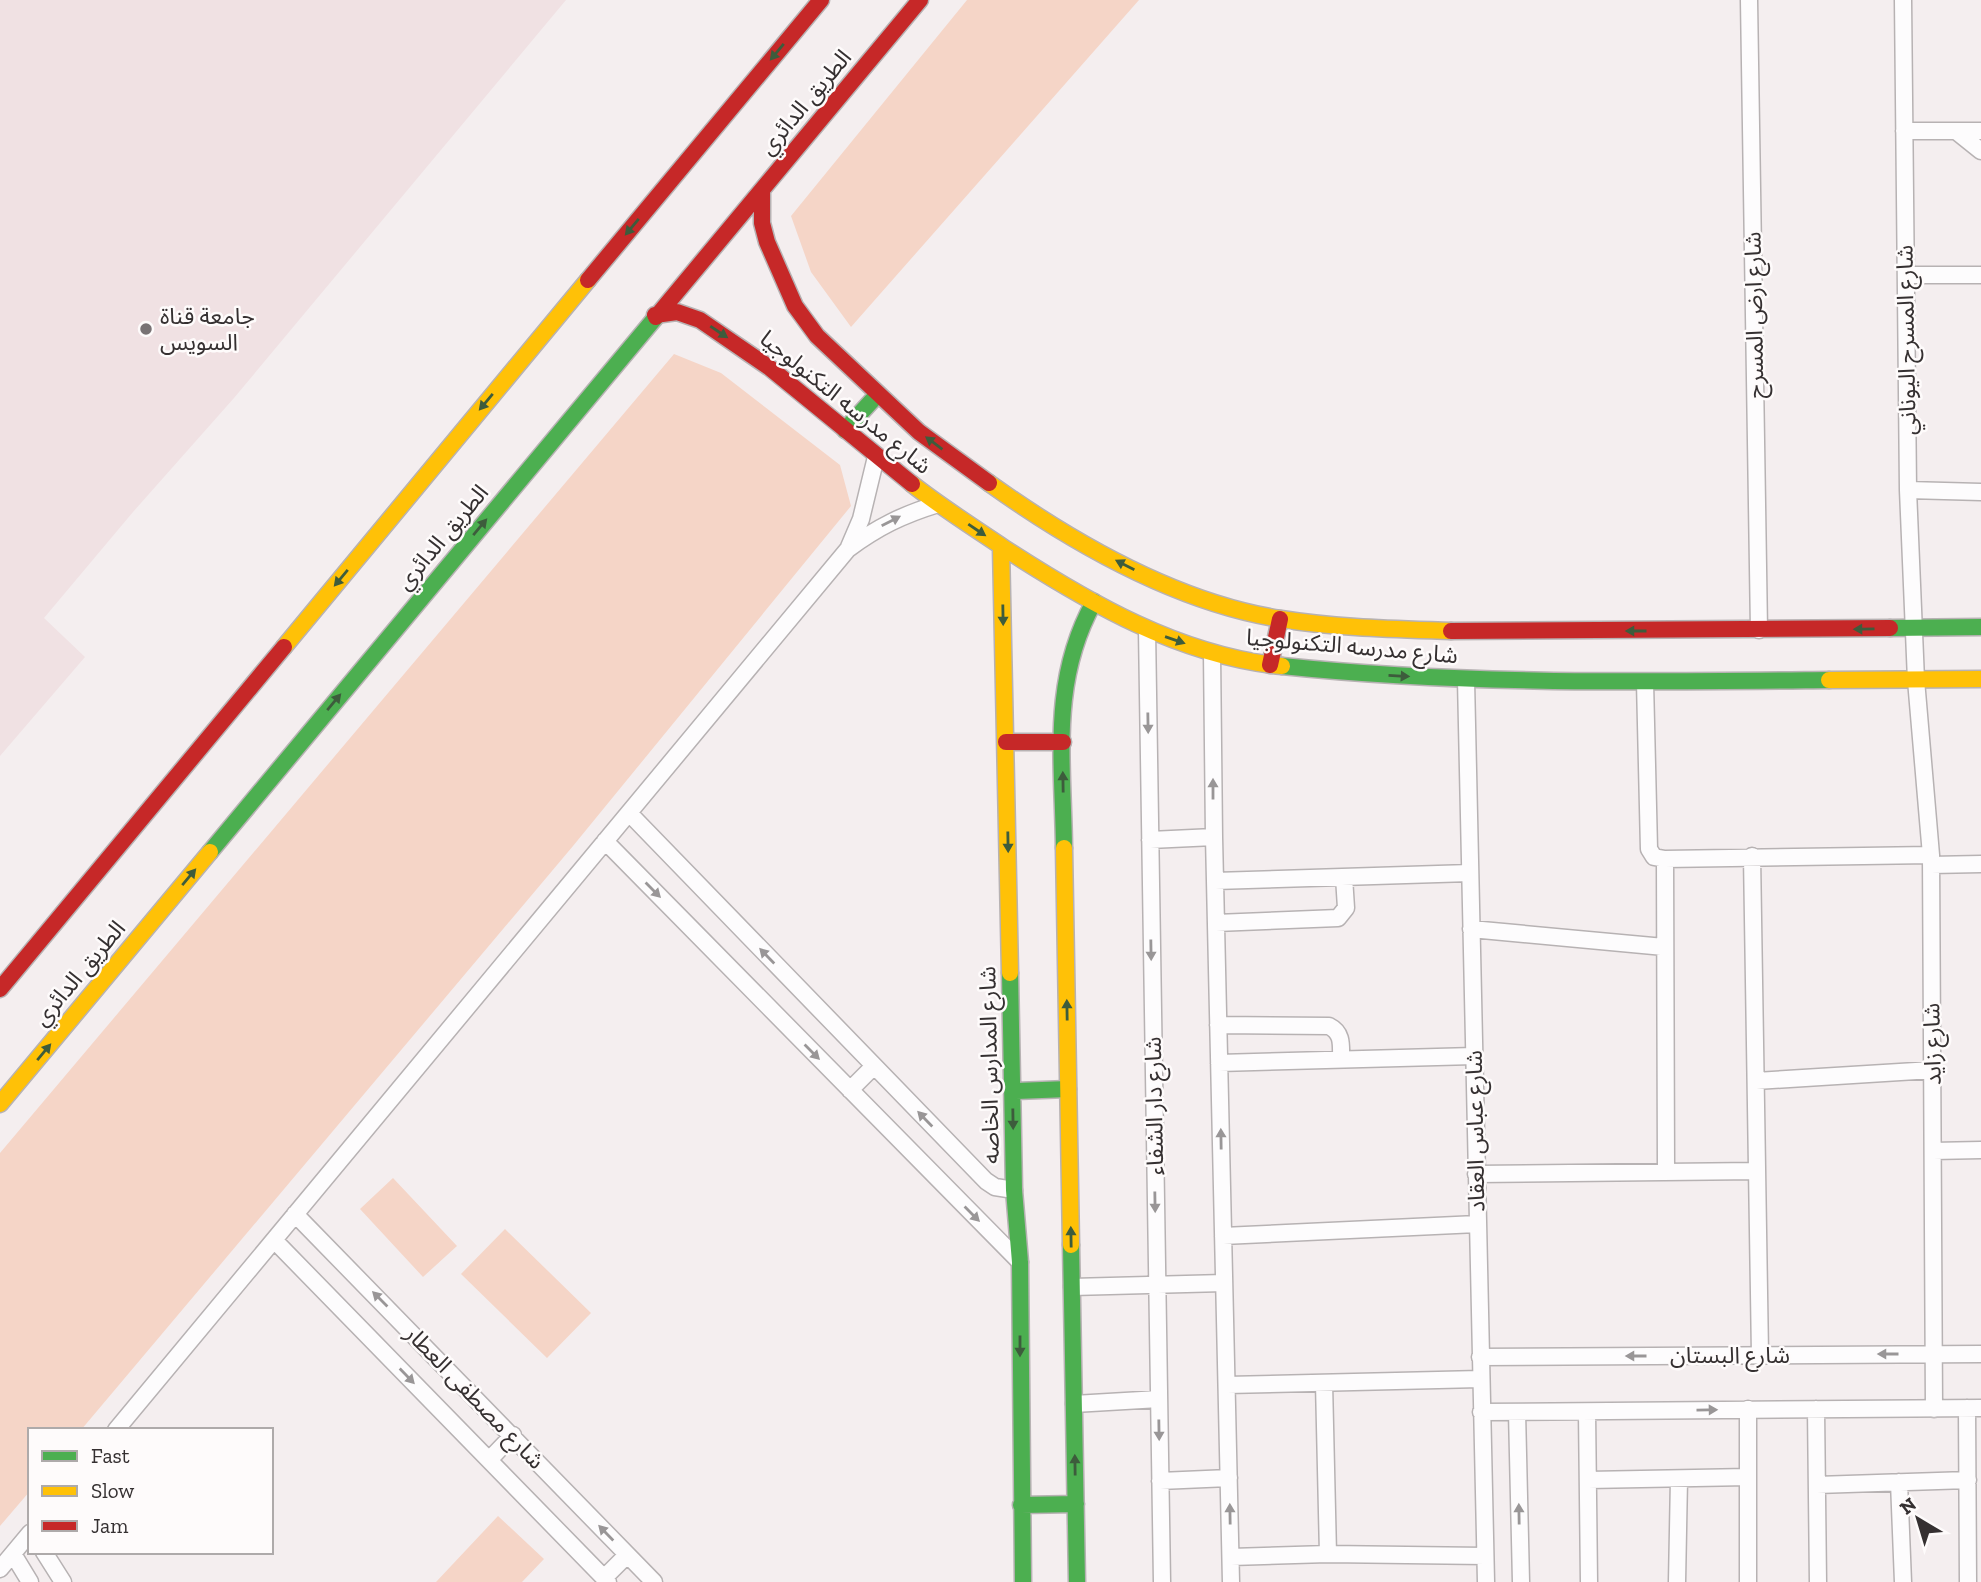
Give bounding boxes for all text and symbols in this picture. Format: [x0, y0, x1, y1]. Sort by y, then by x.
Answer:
street label: الطريق الدائري [753, 44, 860, 162]
one-way arrow [770, 44, 785, 61]
one-way arrow [624, 218, 639, 236]
street label: شارع ارض المسرح [1739, 231, 1772, 399]
street label: شارع المسرح اليوناني [1890, 245, 1925, 435]
place label: جامعة قناة السويس [160, 302, 255, 356]
marker: جامعة قناة السويس [138, 321, 154, 337]
street label: شارع مدرسه التكنولوجيا [753, 324, 937, 482]
one-way arrow [709, 325, 728, 338]
one-way arrow [479, 393, 494, 411]
one-way arrow [924, 436, 943, 450]
street label: الطريق الدائري [390, 479, 497, 597]
one-way arrow [881, 516, 901, 527]
one-way arrow [472, 518, 487, 535]
one-way arrow [967, 523, 986, 536]
one-way arrow [1115, 560, 1135, 571]
one-way arrow [334, 569, 349, 586]
one-way arrow [997, 604, 1009, 626]
street label: شارع مدرسه التكنولوجيا [1245, 623, 1459, 672]
one-way arrow [1853, 623, 1875, 635]
one-way arrow [1625, 625, 1647, 637]
one-way arrow [1165, 635, 1186, 646]
one-way arrow [1388, 670, 1410, 681]
one-way arrow [327, 693, 342, 711]
one-way arrow [1142, 712, 1154, 734]
one-way arrow [1058, 771, 1069, 793]
one-way arrow [1207, 778, 1219, 800]
one-way arrow [1002, 832, 1013, 854]
one-way arrow [181, 868, 196, 885]
one-way arrow [644, 881, 660, 898]
street label: الطريق الدائري [27, 915, 134, 1033]
one-way arrow [1146, 940, 1157, 962]
one-way arrow [758, 947, 775, 964]
street label: شارع المدارس الخاصه [973, 966, 1008, 1164]
one-way arrow [1061, 999, 1072, 1021]
street label: شارع زايد [1917, 1002, 1950, 1085]
street label: شارع دار الشفاء [1139, 1036, 1172, 1176]
one-way arrow [36, 1043, 51, 1061]
one-way arrow [804, 1043, 820, 1060]
street label: شارع عباس العقاد [1460, 1050, 1493, 1212]
one-way arrow [1007, 1108, 1019, 1130]
one-way arrow [918, 1111, 934, 1128]
one-way arrow [1215, 1128, 1227, 1150]
one-way arrow [1150, 1192, 1161, 1214]
one-way arrow [963, 1205, 979, 1222]
one-way arrow [1065, 1226, 1077, 1248]
one-way arrow [371, 1291, 388, 1308]
street label: شارع مصطفى العطار [397, 1319, 551, 1477]
one-way arrow [1014, 1335, 1026, 1357]
street label: شارع البستان [1670, 1341, 1790, 1372]
one-way arrow [1877, 1348, 1899, 1360]
one-way arrow [1625, 1350, 1647, 1361]
one-way arrow [399, 1367, 415, 1384]
one-way arrow [1697, 1404, 1719, 1416]
one-way arrow [1153, 1419, 1165, 1441]
legend [28, 1428, 273, 1554]
text: Fast [91, 1443, 130, 1468]
one-way arrow [1069, 1454, 1081, 1476]
text: Slow [91, 1478, 134, 1503]
north arrow [1883, 1484, 1953, 1554]
text: N [1895, 1492, 1921, 1520]
one-way arrow [1224, 1503, 1235, 1525]
one-way arrow [1513, 1503, 1525, 1525]
text: Jam [91, 1513, 128, 1538]
one-way arrow [599, 1525, 615, 1542]

